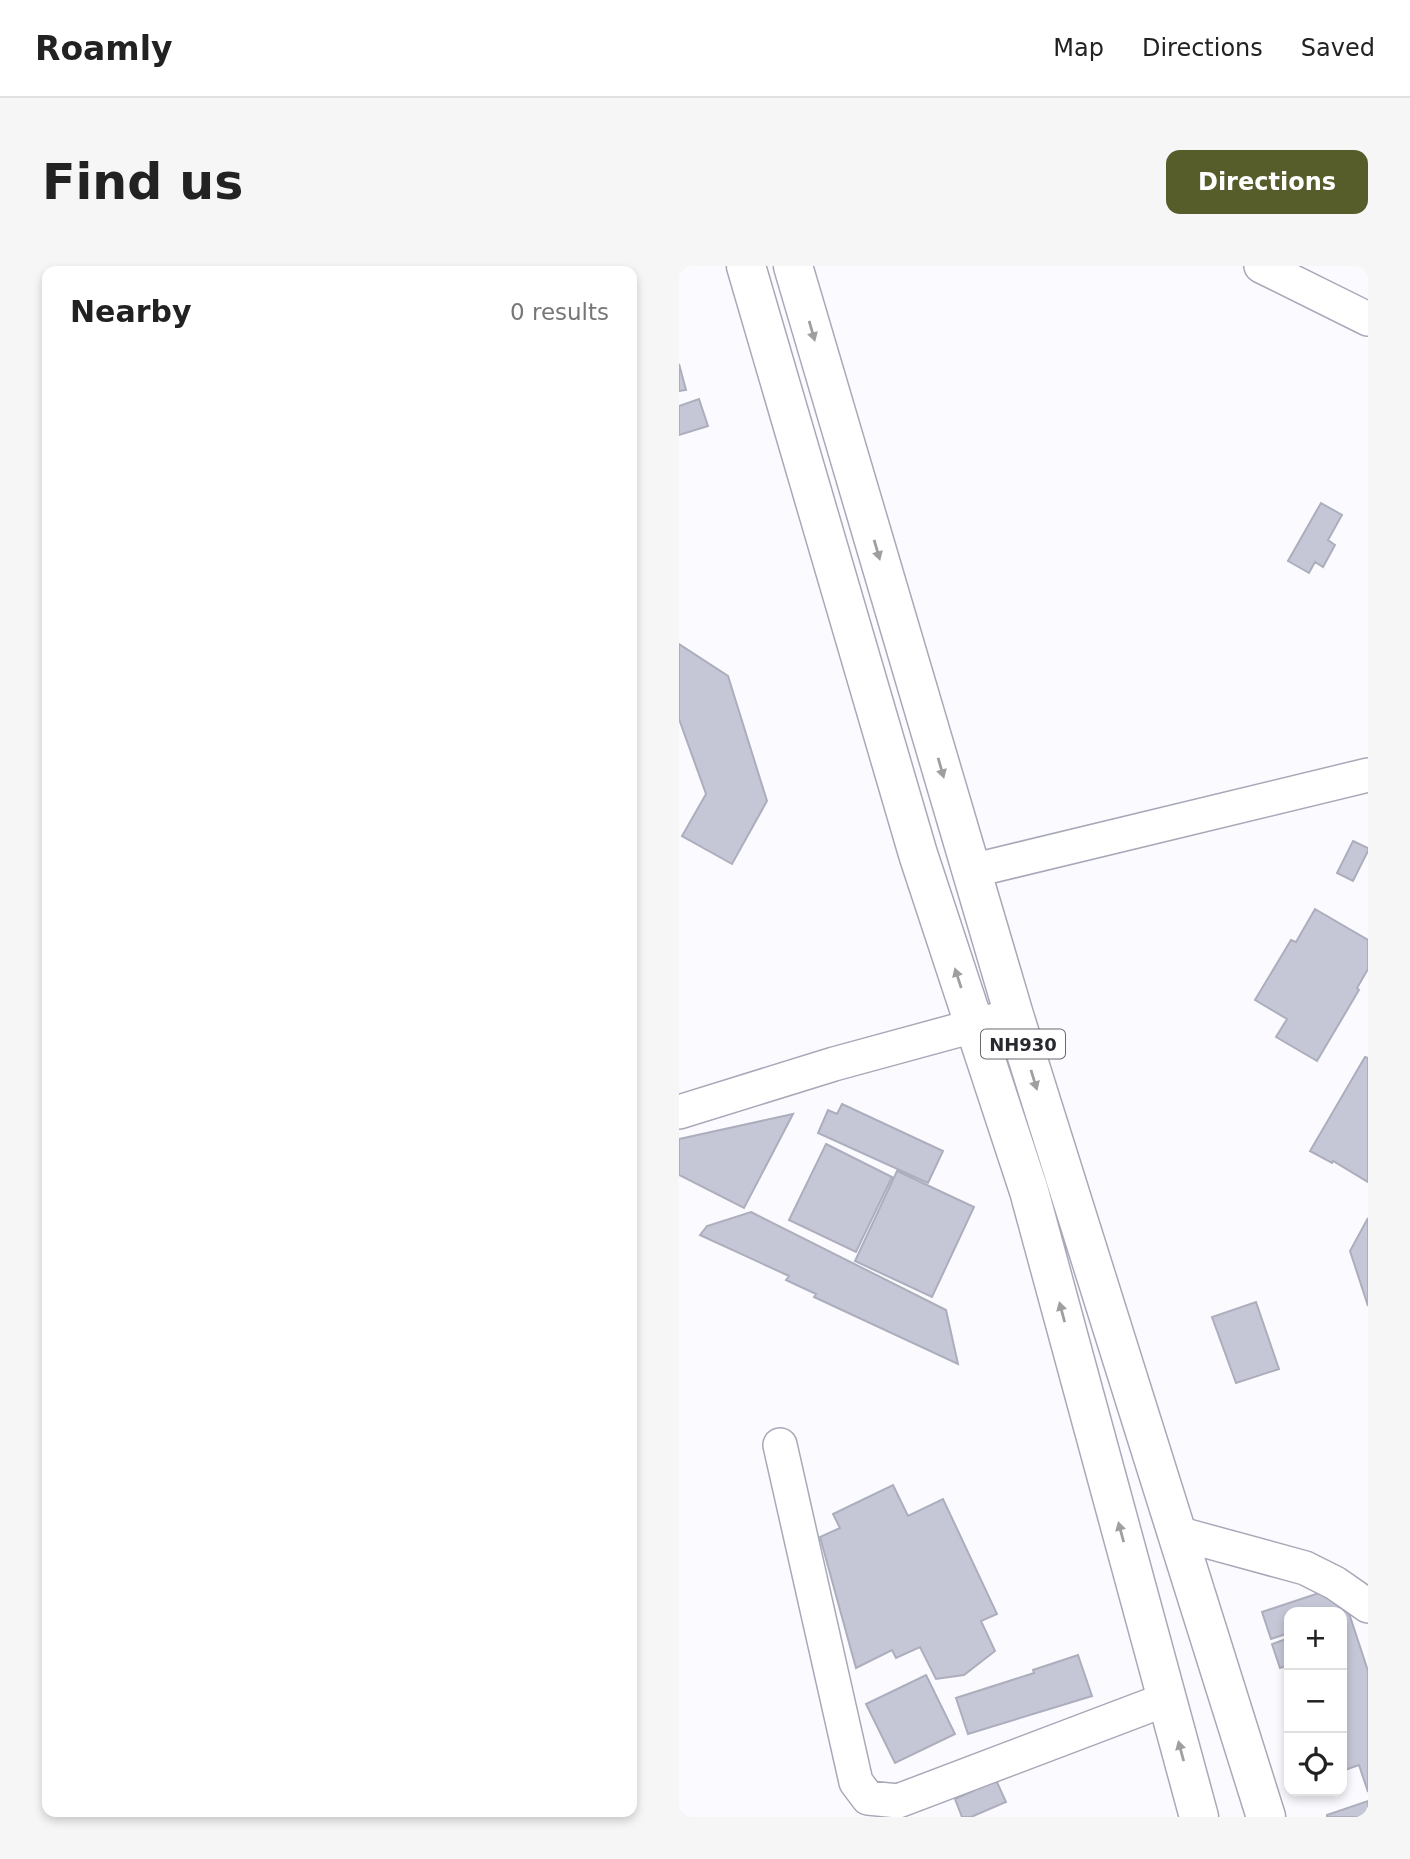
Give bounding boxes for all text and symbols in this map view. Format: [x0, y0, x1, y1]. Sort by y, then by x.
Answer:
text: Roamly [35, 29, 173, 68]
text: Map [1053, 34, 1104, 62]
text: Directions [1142, 34, 1263, 62]
text: Saved [1301, 34, 1375, 62]
button: Directions [1166, 150, 1368, 214]
text: Find us [42, 154, 243, 211]
text: Nearby [70, 294, 192, 329]
text: 0 results [510, 299, 609, 325]
one-way arrow [808, 321, 818, 342]
one-way arrow [872, 539, 882, 560]
one-way arrow [936, 757, 947, 779]
one-way arrow [952, 967, 963, 988]
road number: NH930 [981, 1030, 1065, 1058]
one-way arrow [1030, 1069, 1040, 1090]
one-way arrow [1056, 1301, 1067, 1323]
one-way arrow [1116, 1521, 1126, 1542]
map controls [1284, 1607, 1347, 1796]
button: + [1284, 1607, 1347, 1670]
button: − [1284, 1670, 1347, 1733]
button: locate [1284, 1733, 1347, 1796]
one-way arrow [1175, 1740, 1186, 1762]

